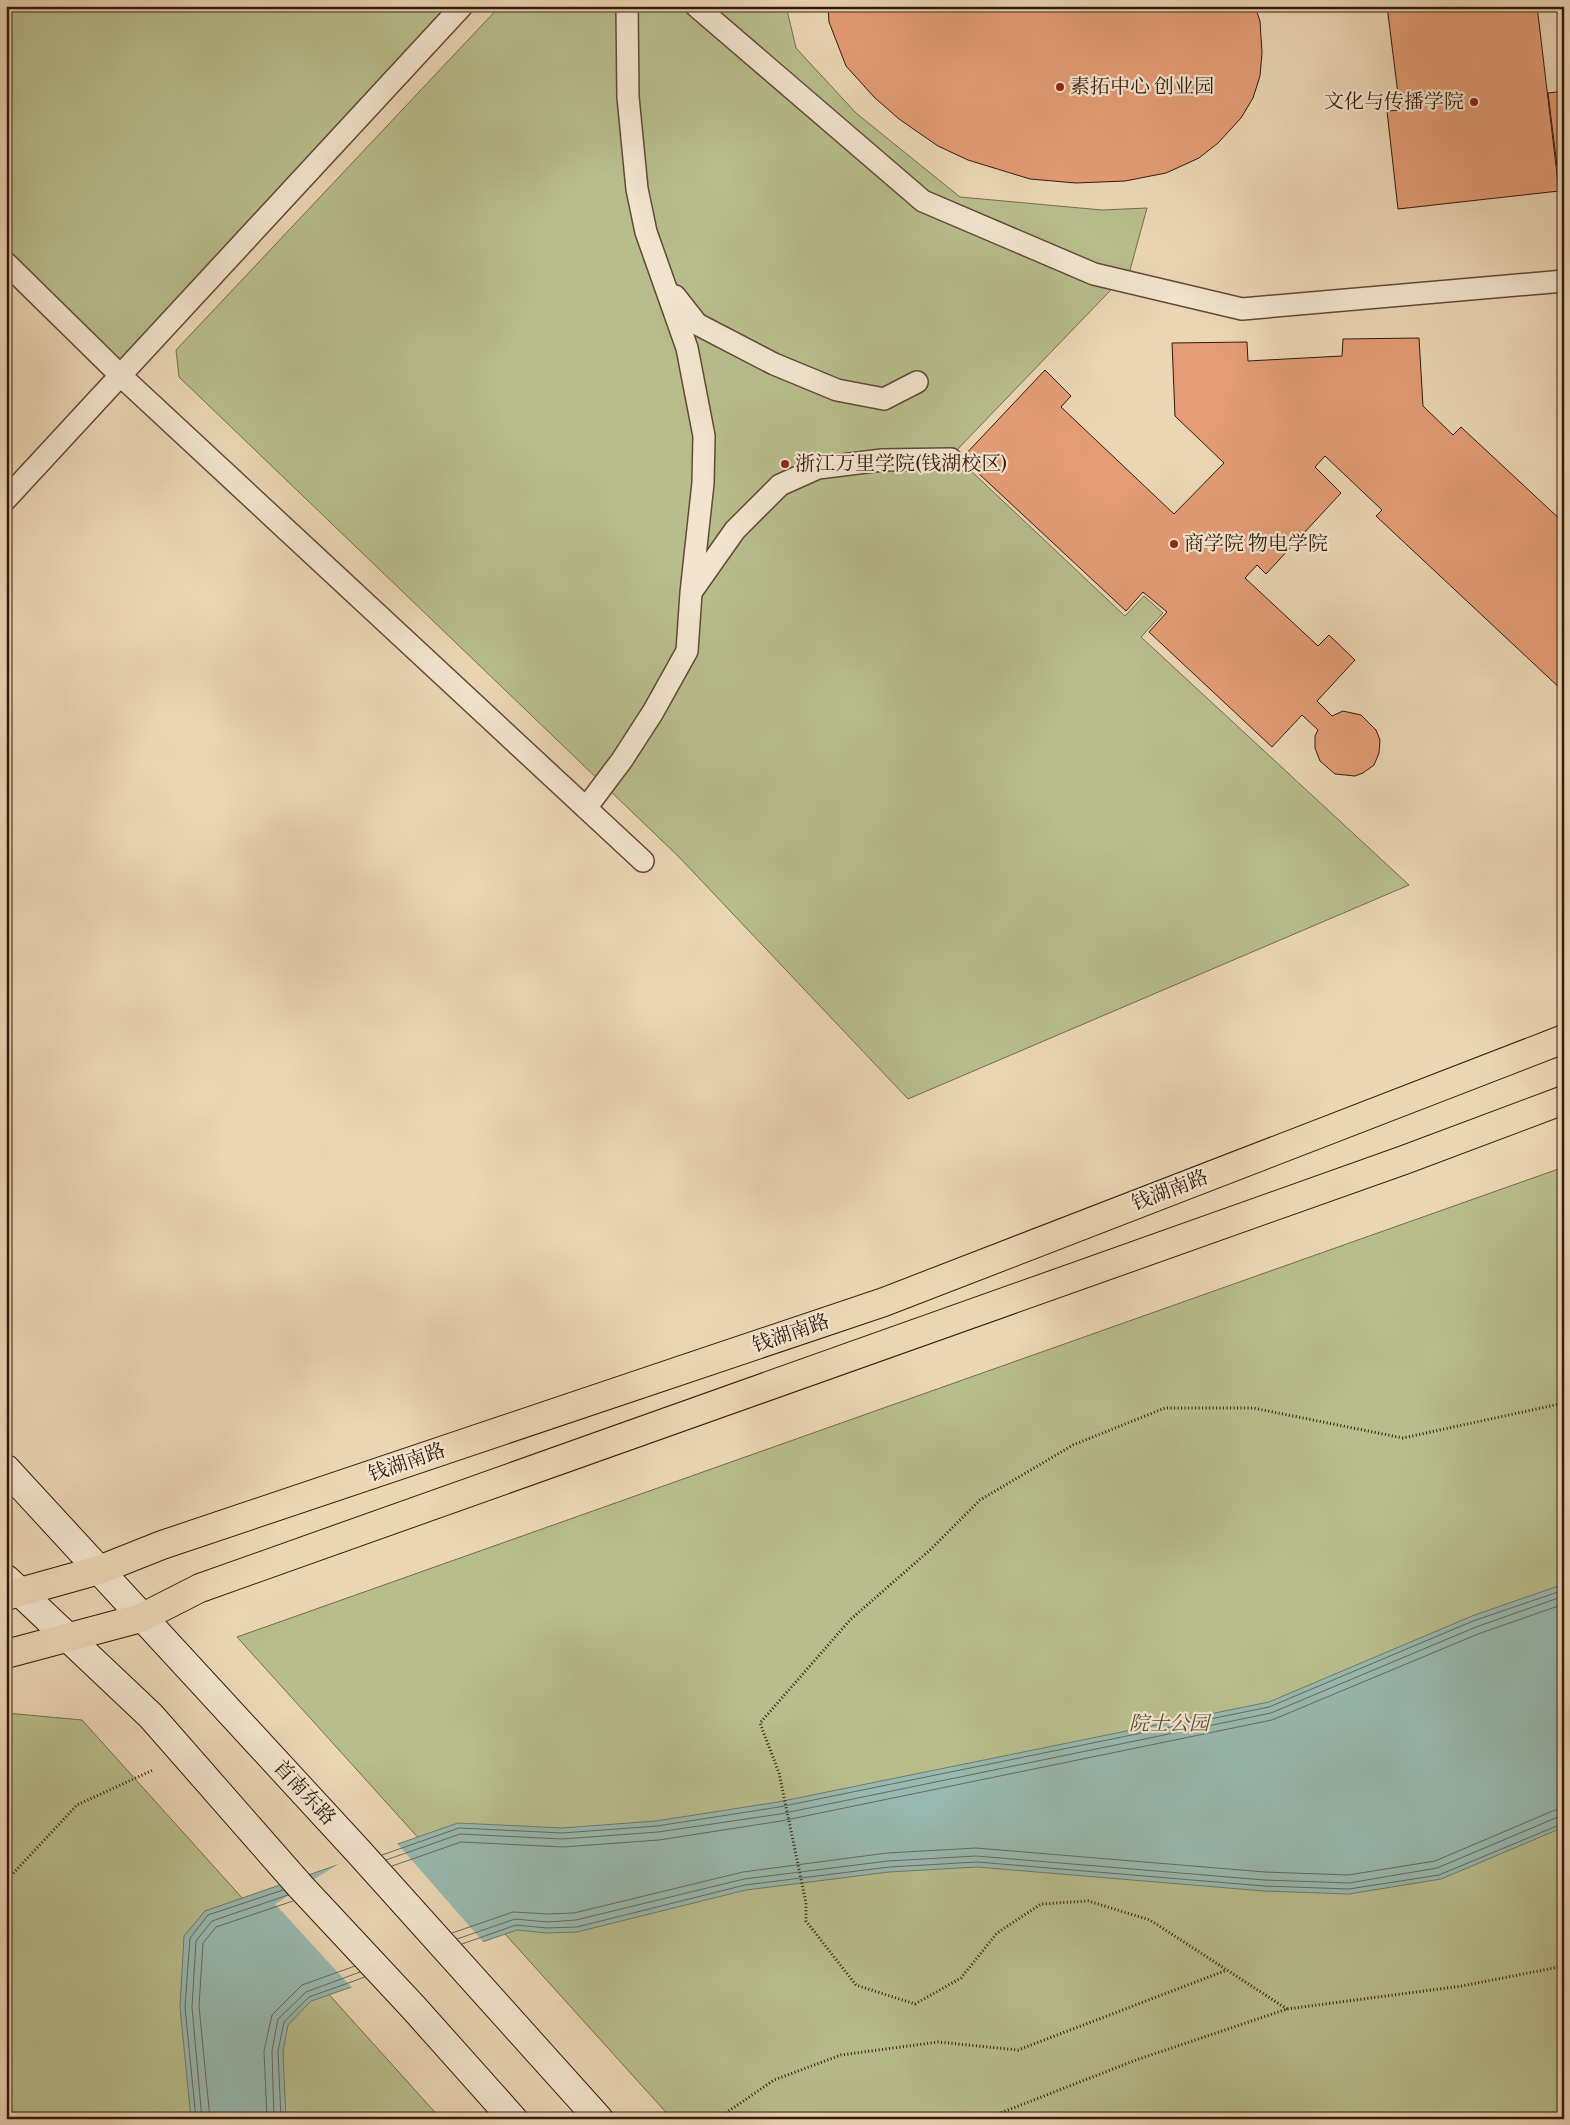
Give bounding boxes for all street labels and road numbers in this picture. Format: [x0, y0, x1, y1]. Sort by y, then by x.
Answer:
street label: 钱湖南路 [1128, 1165, 1212, 1217]
street label: 钱湖南路 [749, 1309, 833, 1359]
street label: 钱湖南路 [365, 1438, 449, 1488]
street label: 首南东路 [268, 1755, 340, 1831]

